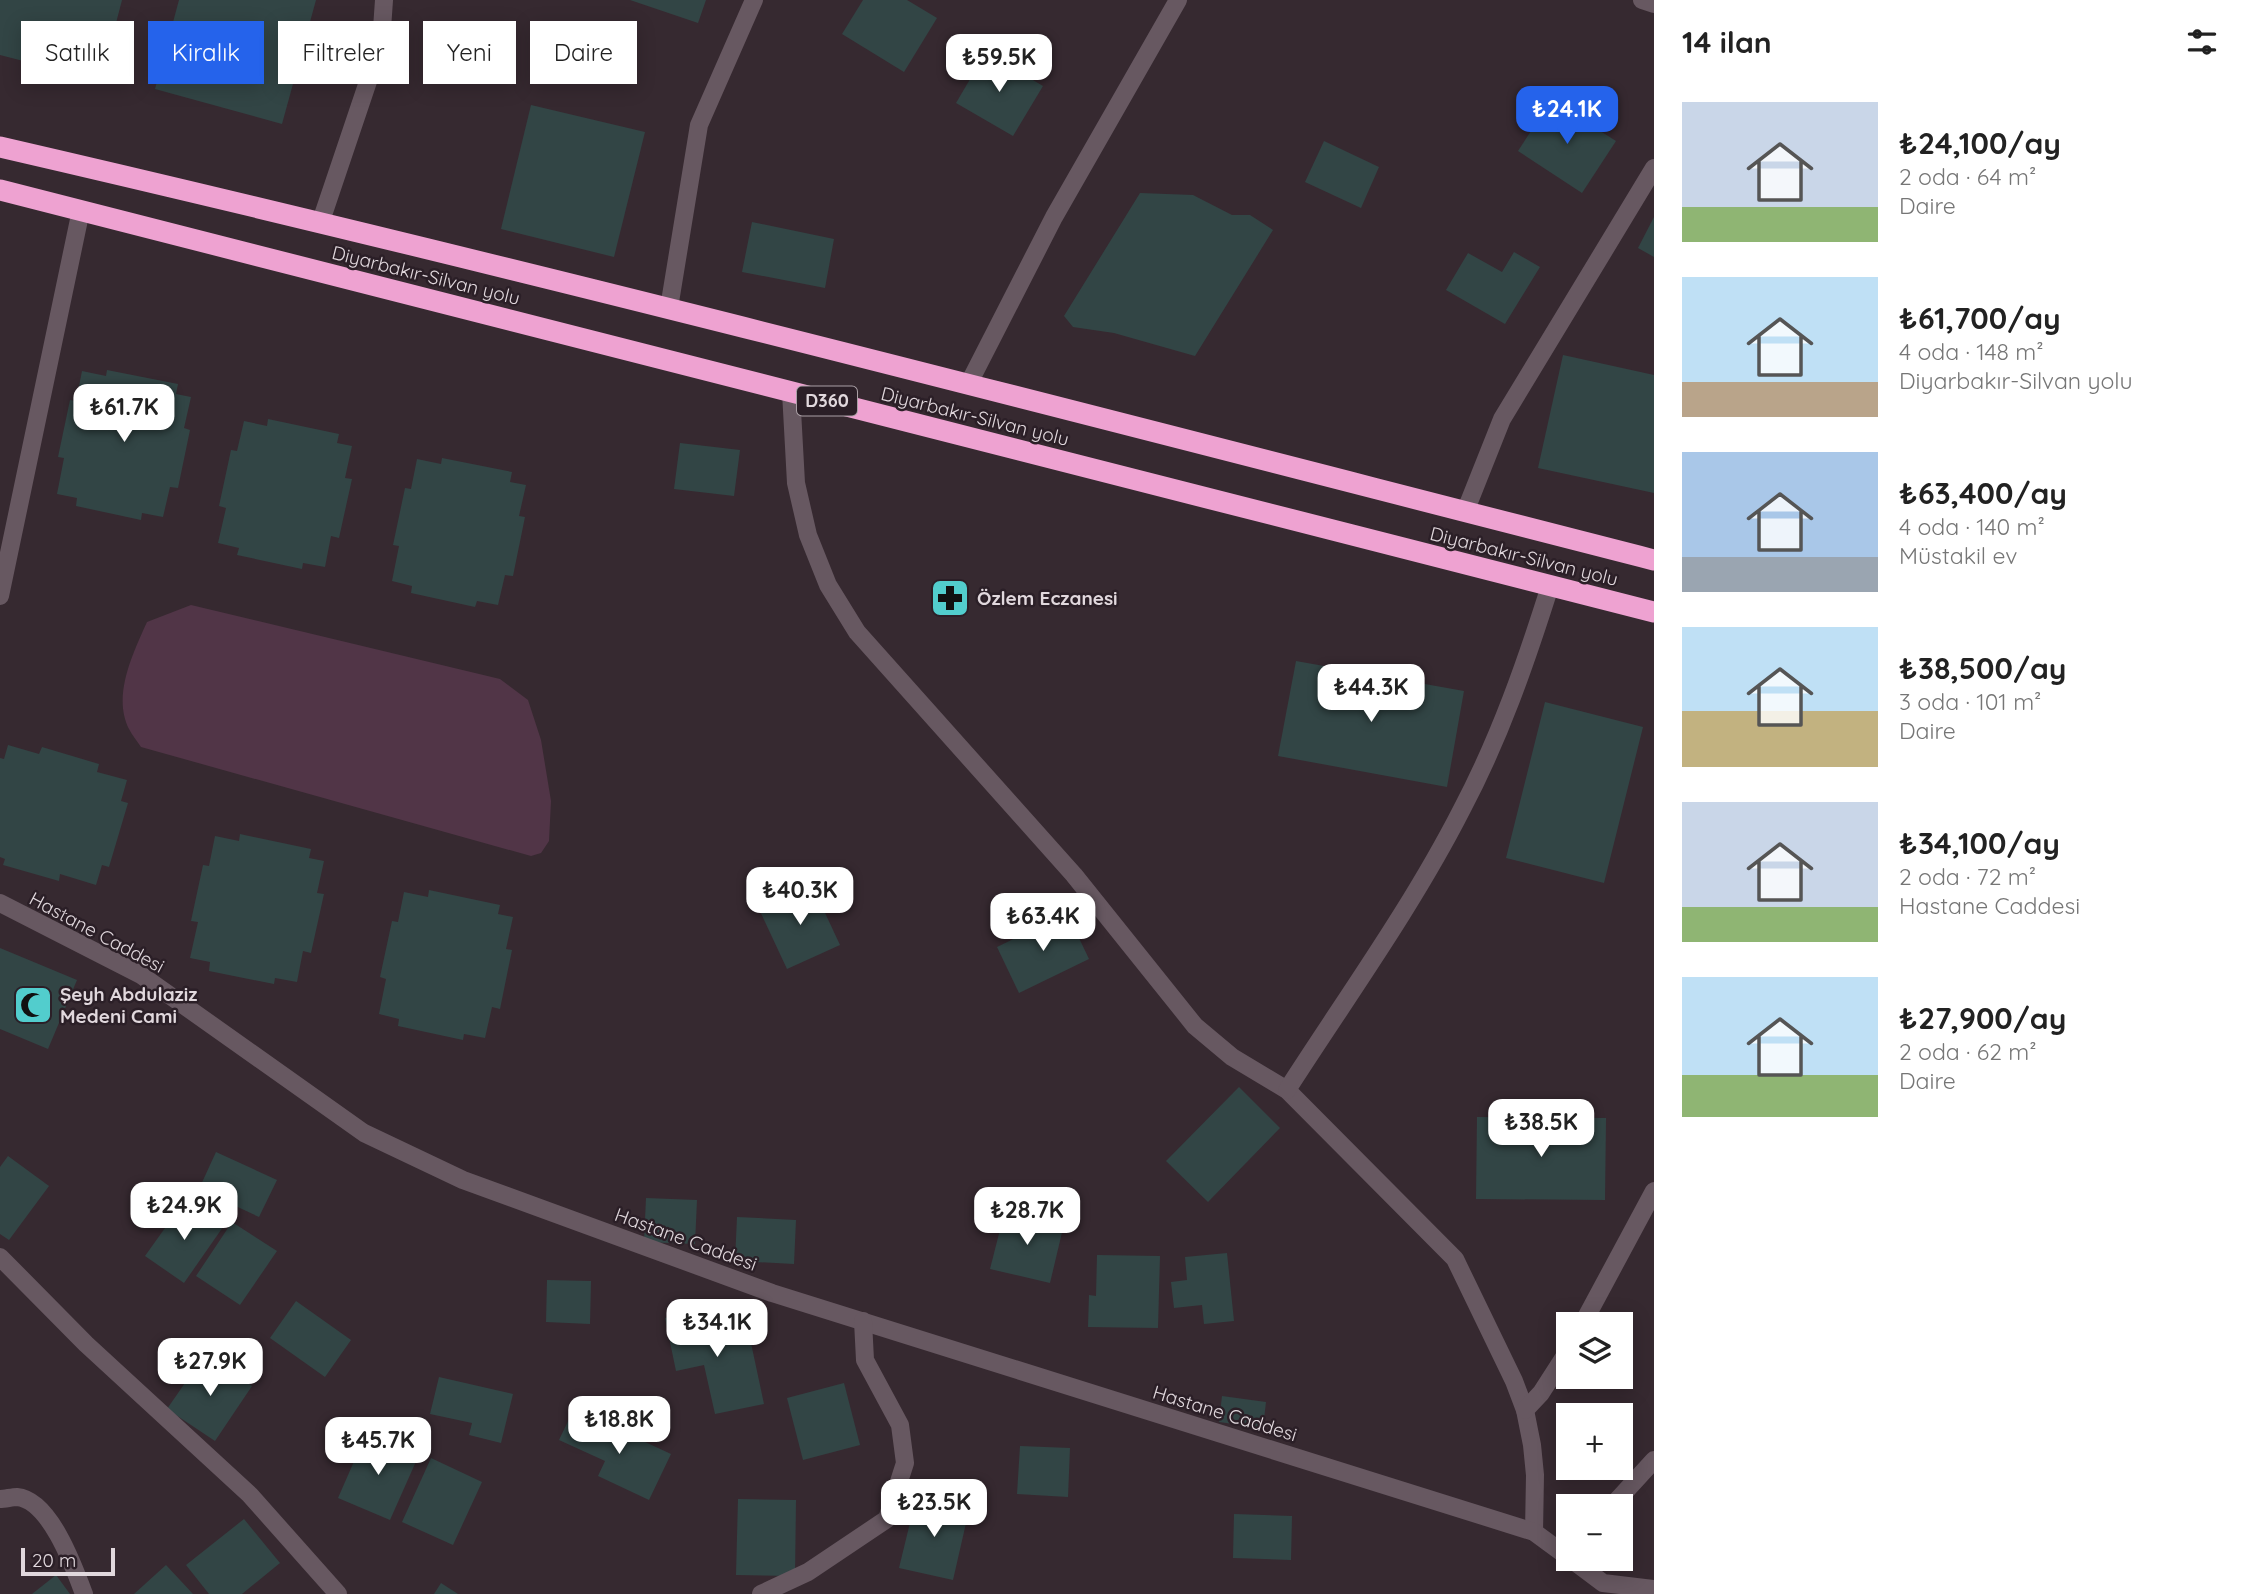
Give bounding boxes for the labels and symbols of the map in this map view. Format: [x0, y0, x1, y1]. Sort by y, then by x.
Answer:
pin: ₺59.5K [942, 34, 1056, 94]
pin: ₺24.1K [1510, 86, 1624, 146]
street label: Diyarbakır-Silvan yolu [329, 240, 523, 310]
street label: Diyarbakır-Silvan yolu [878, 381, 1072, 451]
pin: ₺61.7K [67, 384, 181, 444]
road number: D360 [797, 386, 857, 416]
street label: Diyarbakır-Silvan yolu [1427, 521, 1621, 591]
pharmacy icon: Özlem Eczanesi [929, 577, 971, 619]
place label: Özlem Eczanesi [977, 586, 1118, 610]
pin: ₺44.3K [1314, 664, 1428, 724]
pin: ₺40.3K [743, 867, 857, 927]
street label: Hastane Caddesi [25, 886, 169, 978]
pin: ₺63.4K [986, 894, 1100, 953]
place label: Şeyh Abdulaziz Medeni Cami [60, 982, 197, 1028]
mosque icon: Şeyh Abdulaziz Medeni Cami [12, 984, 54, 1026]
pin: ₺38.5K [1484, 1100, 1598, 1159]
pin: ₺24.9K [127, 1182, 241, 1242]
pin: ₺28.7K [970, 1188, 1084, 1247]
street label: Hastane Caddesi [612, 1202, 760, 1276]
pin: ₺34.1K [660, 1300, 774, 1359]
pin: ₺27.9K [153, 1338, 267, 1398]
street label: Hastane Caddesi [1150, 1380, 1300, 1446]
pin: ₺18.8K [562, 1396, 676, 1456]
pin: ₺45.7K [321, 1418, 435, 1477]
pin: ₺23.5K [877, 1480, 991, 1539]
scale bar [21, 1545, 116, 1577]

